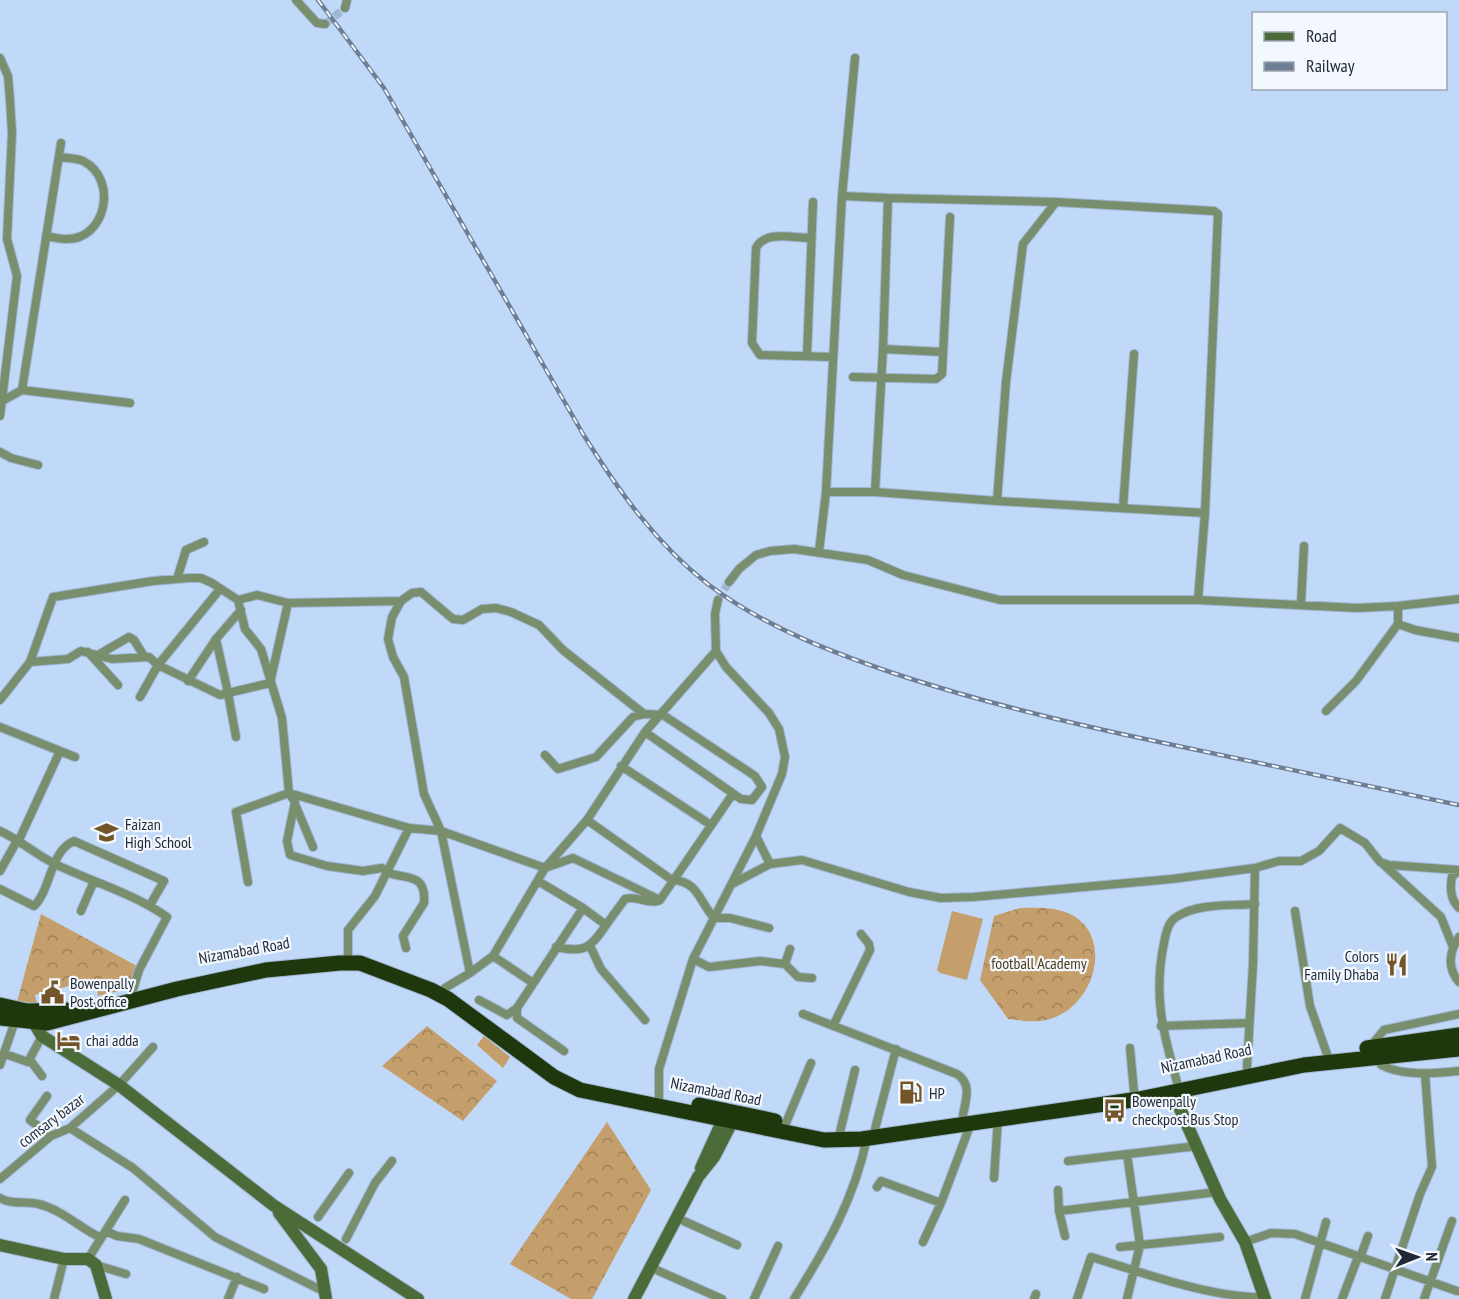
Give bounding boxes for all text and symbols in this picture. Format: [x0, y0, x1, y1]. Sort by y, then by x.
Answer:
legend [1252, 12, 1447, 90]
text: Road [1306, 24, 1337, 47]
text: Railway [1306, 54, 1355, 77]
place label: Faizan High School [125, 814, 192, 852]
school or university icon: Faizan High School [94, 820, 120, 846]
street label: Nizamabad Road [197, 932, 291, 968]
place label: Colors Family Dhaba [1304, 946, 1379, 984]
restaurant icon: Colors Family Dhaba [1384, 952, 1410, 978]
park label: football Academy [991, 953, 1087, 973]
place label: Bowenpally Post office [70, 973, 134, 1011]
public building icon: Bowenpally Post office [39, 979, 65, 1005]
hotel icon: chai adda [55, 1027, 81, 1053]
place label: chai adda [86, 1030, 139, 1050]
street label: Nizamabad Road [1159, 1039, 1253, 1077]
street label: Nizamabad Road [669, 1072, 763, 1110]
fuel station icon: HP [898, 1080, 924, 1106]
place label: HP [929, 1083, 945, 1103]
street label: comsary bazar [14, 1088, 89, 1151]
place label: Bowenpally checkpost Bus Stop [1132, 1091, 1239, 1129]
bus stop icon: Bowenpally checkpost Bus Stop [1101, 1097, 1127, 1123]
north arrow [1387, 1227, 1447, 1287]
text: N [1422, 1252, 1442, 1261]

